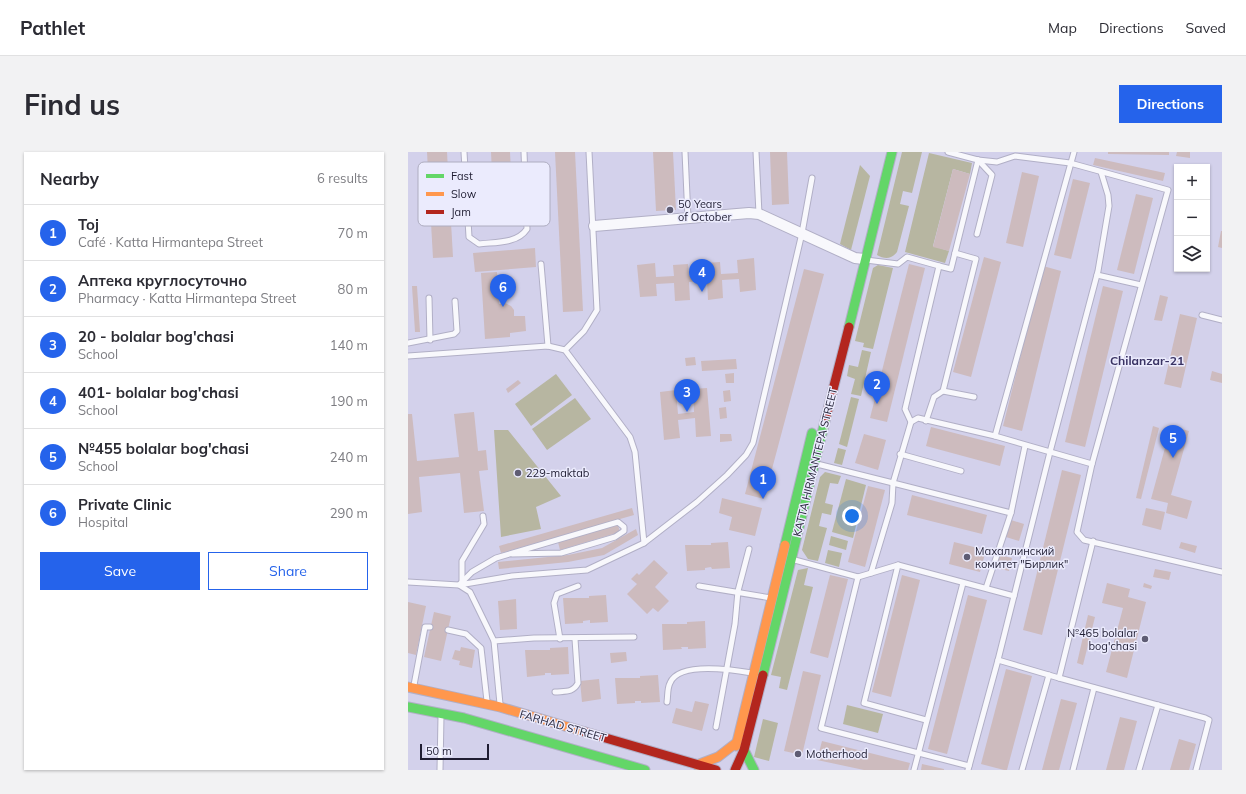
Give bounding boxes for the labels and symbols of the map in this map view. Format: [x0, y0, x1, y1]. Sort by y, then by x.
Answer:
legend [418, 162, 550, 226]
text: Fast [451, 169, 473, 183]
text: Slow [451, 187, 477, 201]
place label: 50 Years of October [678, 197, 731, 224]
text: Jam [451, 205, 471, 219]
marker: 50 Years of October [665, 205, 675, 215]
pin: 4 [689, 259, 715, 292]
pin: 6 [490, 274, 516, 307]
district label: Chilanzar-21 [1110, 353, 1184, 368]
pin: 2 [864, 371, 890, 404]
pin: 3 [674, 379, 700, 412]
street label: KATTA HIRMАNTEPA STREET [790, 386, 840, 538]
pin: 5 [1160, 425, 1186, 458]
place label: 229-maktab [526, 466, 590, 480]
pin: 1 [750, 466, 776, 499]
marker: 229-maktab [513, 468, 523, 478]
your location [842, 506, 862, 526]
place label: Махаллинский комитет "Бирлик" [975, 544, 1068, 571]
marker: Махаллинский комитет "Бирлик" [962, 552, 972, 562]
place label: №465 bolalar bog'chasi [1067, 626, 1137, 653]
marker: №465 bolalar bog'chasi [1140, 634, 1150, 644]
street label: FARHAD STREET [518, 707, 608, 745]
scale bar [420, 742, 489, 761]
place label: Motherhood [806, 747, 868, 761]
marker: Motherhood [793, 749, 803, 759]

